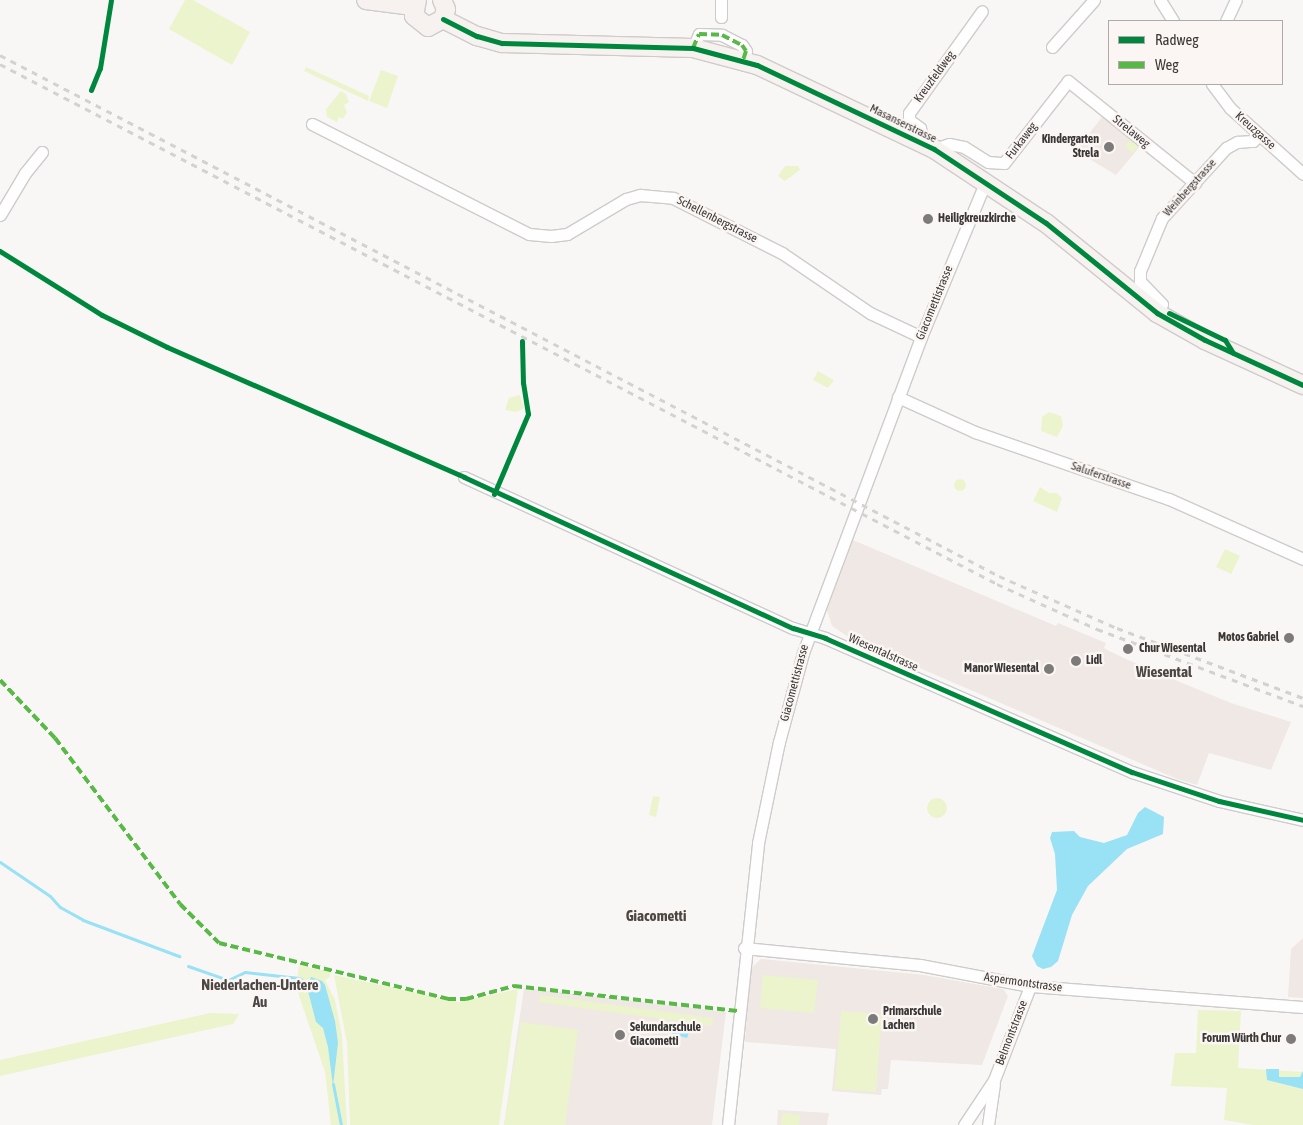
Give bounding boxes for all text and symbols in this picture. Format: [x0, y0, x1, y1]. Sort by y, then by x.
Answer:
legend [1108, 20, 1283, 85]
text: Radweg [1155, 31, 1199, 48]
street label: Kreuzfeldweg [911, 48, 959, 106]
text: Weg [1155, 56, 1179, 73]
street label: Masanserstrasse [867, 102, 939, 146]
street label: Kreuzgasse [1232, 109, 1278, 153]
street label: Strelaweg [1109, 113, 1153, 151]
street label: Furkaweg [1003, 120, 1041, 162]
place label: Kindergarten Strela [1042, 133, 1099, 161]
marker: Kindergarten Strela [1103, 141, 1115, 153]
street label: Weinbergstrasse [1160, 156, 1220, 220]
street label: Schellenbergstrasse [674, 194, 760, 246]
place label: Heiligkreuzkirche [938, 212, 1016, 226]
marker: Heiligkreuzkirche [922, 213, 934, 225]
street label: Giacomettistrasse [914, 264, 956, 342]
street label: Saluferstrasse [1069, 459, 1133, 493]
street label: Wiesentalstrasse [846, 631, 920, 675]
place label: Motos Gabriel [1218, 631, 1279, 645]
marker: Motos Gabriel [1283, 632, 1295, 644]
marker: Chur Wiesental [1121, 642, 1135, 656]
place label: Chur Wiesental [1139, 642, 1206, 656]
street label: Giacomettistrasse [778, 643, 812, 723]
place label: Lidl [1086, 654, 1102, 668]
marker: Lidl [1070, 655, 1082, 667]
place label: Manor Wiesental [964, 662, 1039, 676]
marker: Manor Wiesental [1043, 663, 1055, 675]
district label: Wiesental [1136, 663, 1192, 681]
district label: Giacometti [626, 907, 686, 925]
street label: Aspermontstrasse [983, 970, 1063, 996]
district label: Niederlachen-Untere Au [201, 975, 319, 1010]
street label: Belmontstrasse [993, 999, 1031, 1067]
place label: Primarschule Lachen [883, 1005, 942, 1033]
marker: Primarschule Lachen [867, 1013, 879, 1025]
place label: Sekundarschule Giacometti [630, 1021, 701, 1049]
marker: Sekundarschule Giacometti [614, 1029, 626, 1041]
place label: Forum Würth Chur [1202, 1032, 1281, 1046]
marker: Forum Würth Chur [1285, 1033, 1297, 1045]

